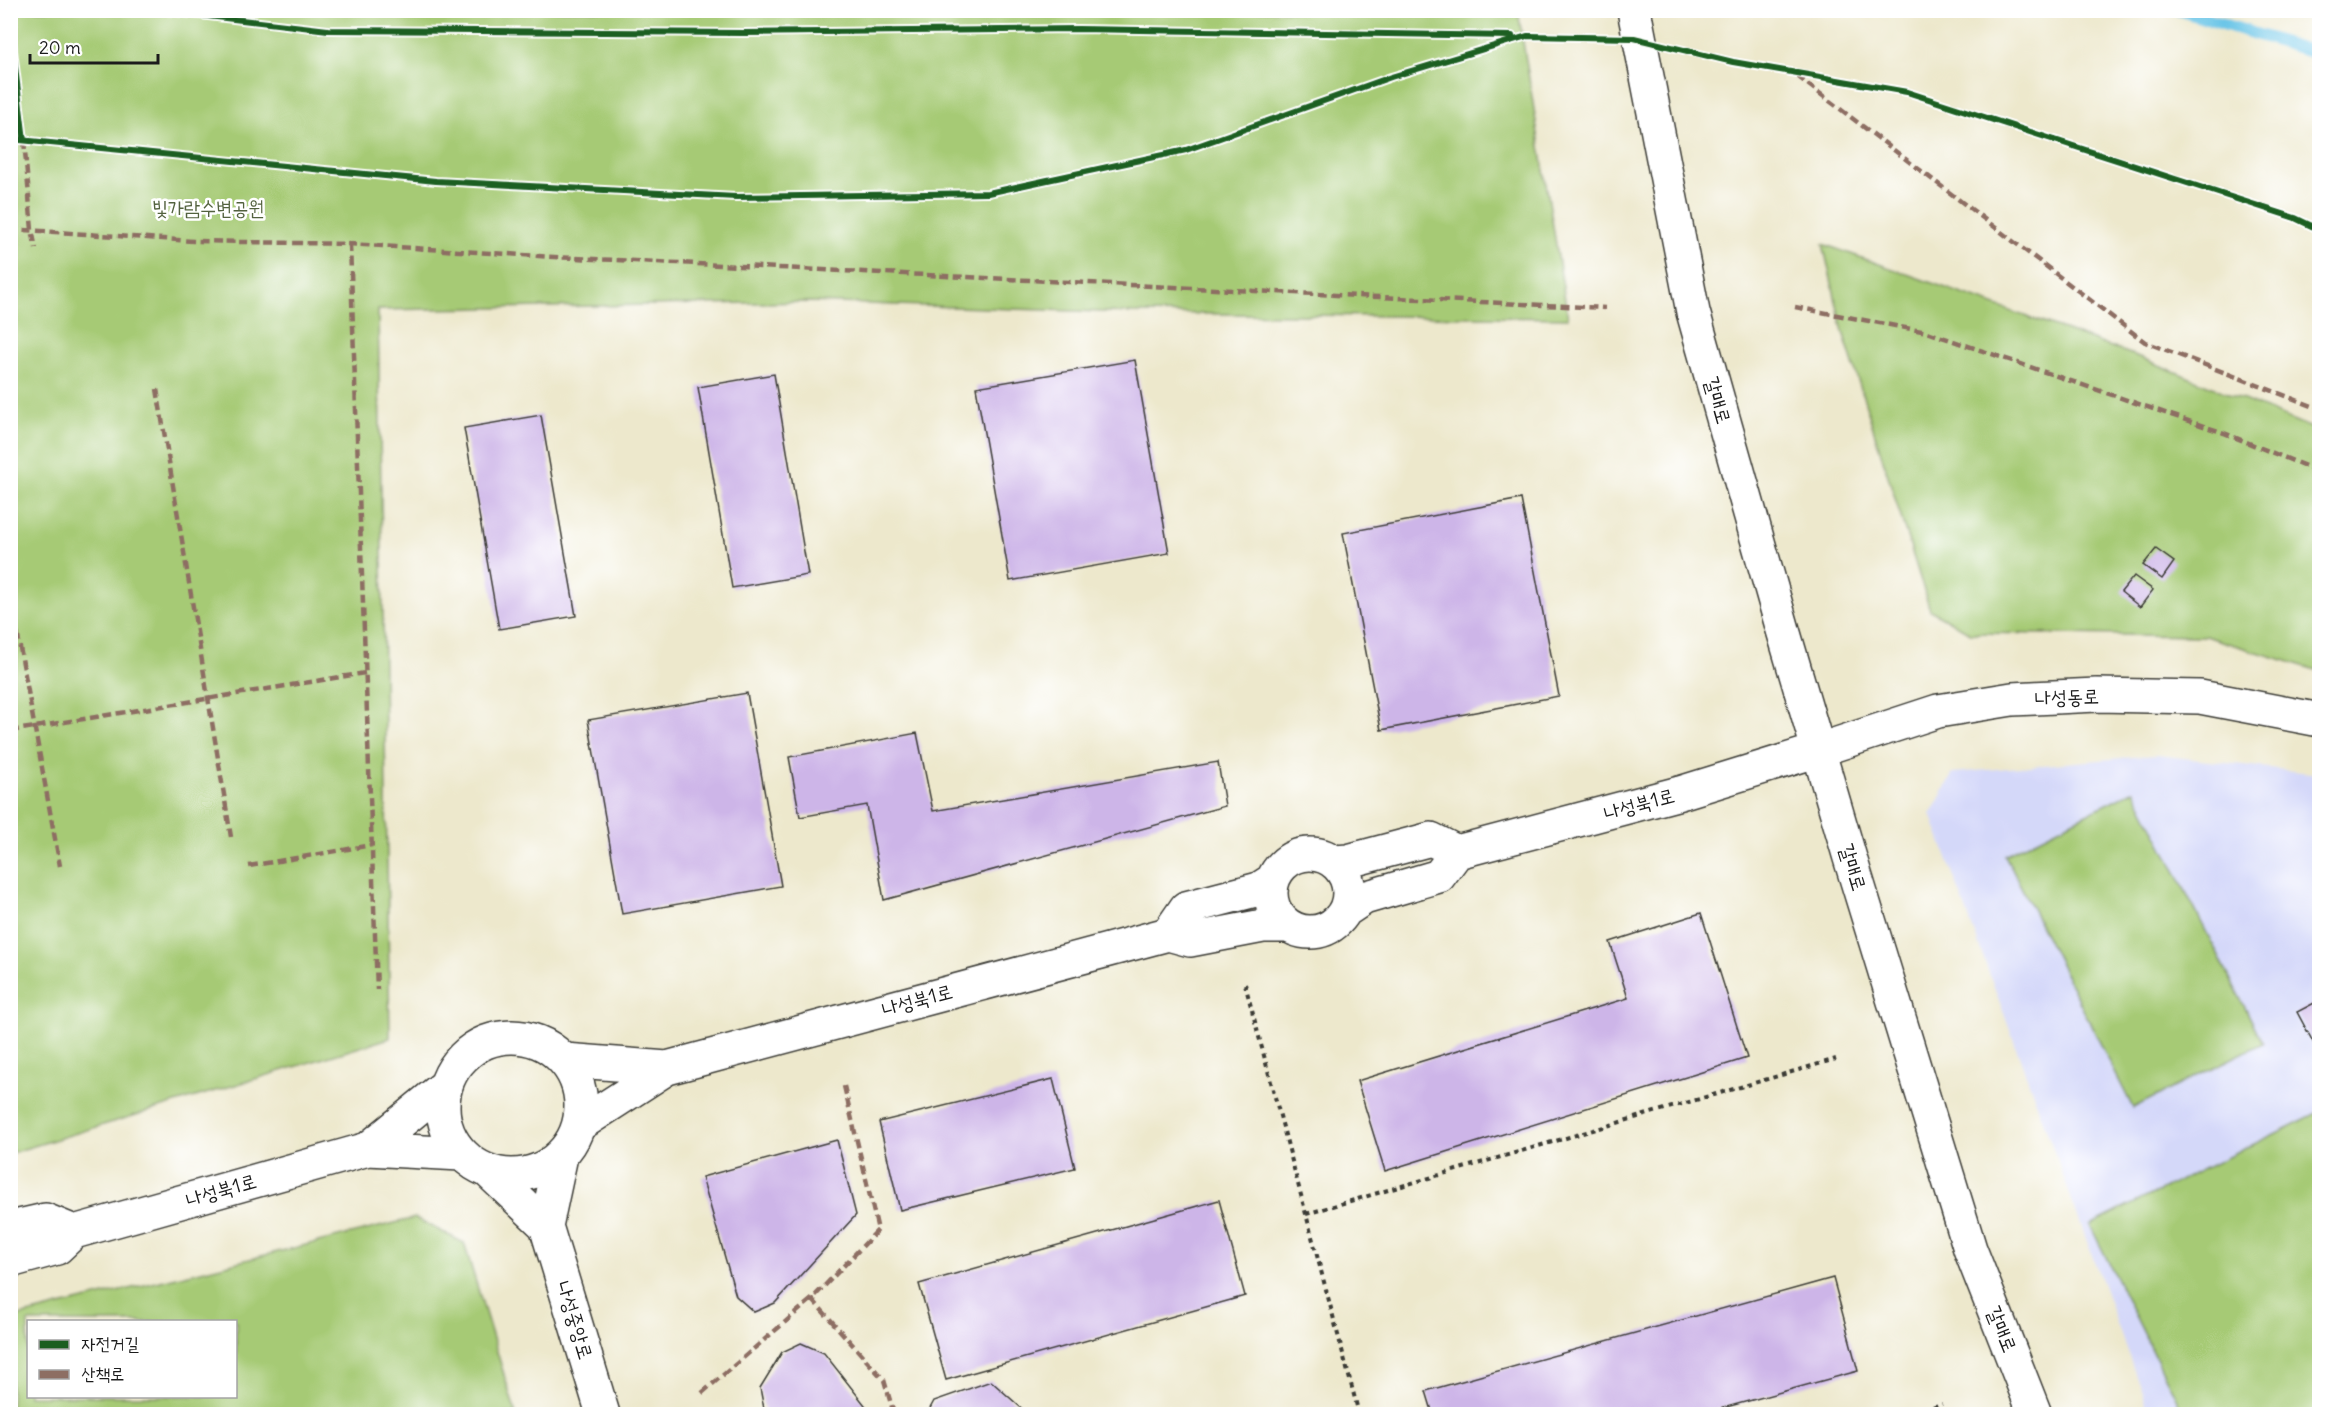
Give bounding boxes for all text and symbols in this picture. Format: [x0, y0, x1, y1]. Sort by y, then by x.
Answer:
scale bar [30, 27, 158, 65]
text: 20 m [39, 36, 81, 59]
park label: 빛가람수변공원 [152, 195, 264, 220]
street label: 갈매로 [1700, 373, 1737, 427]
street label: 나성동로 [2034, 683, 2100, 710]
street label: 나성북1로 [1601, 782, 1677, 825]
street label: 갈매로 [1834, 840, 1872, 894]
street label: 나성북1로 [879, 978, 955, 1021]
street label: 나성북1로 [183, 1168, 259, 1212]
street label: 나성중앙로 [552, 1278, 599, 1362]
street label: 갈매로 [1982, 1302, 2023, 1356]
legend [27, 1320, 237, 1398]
text: 자전거길 [81, 1332, 139, 1355]
text: 산책로 [81, 1362, 124, 1385]

